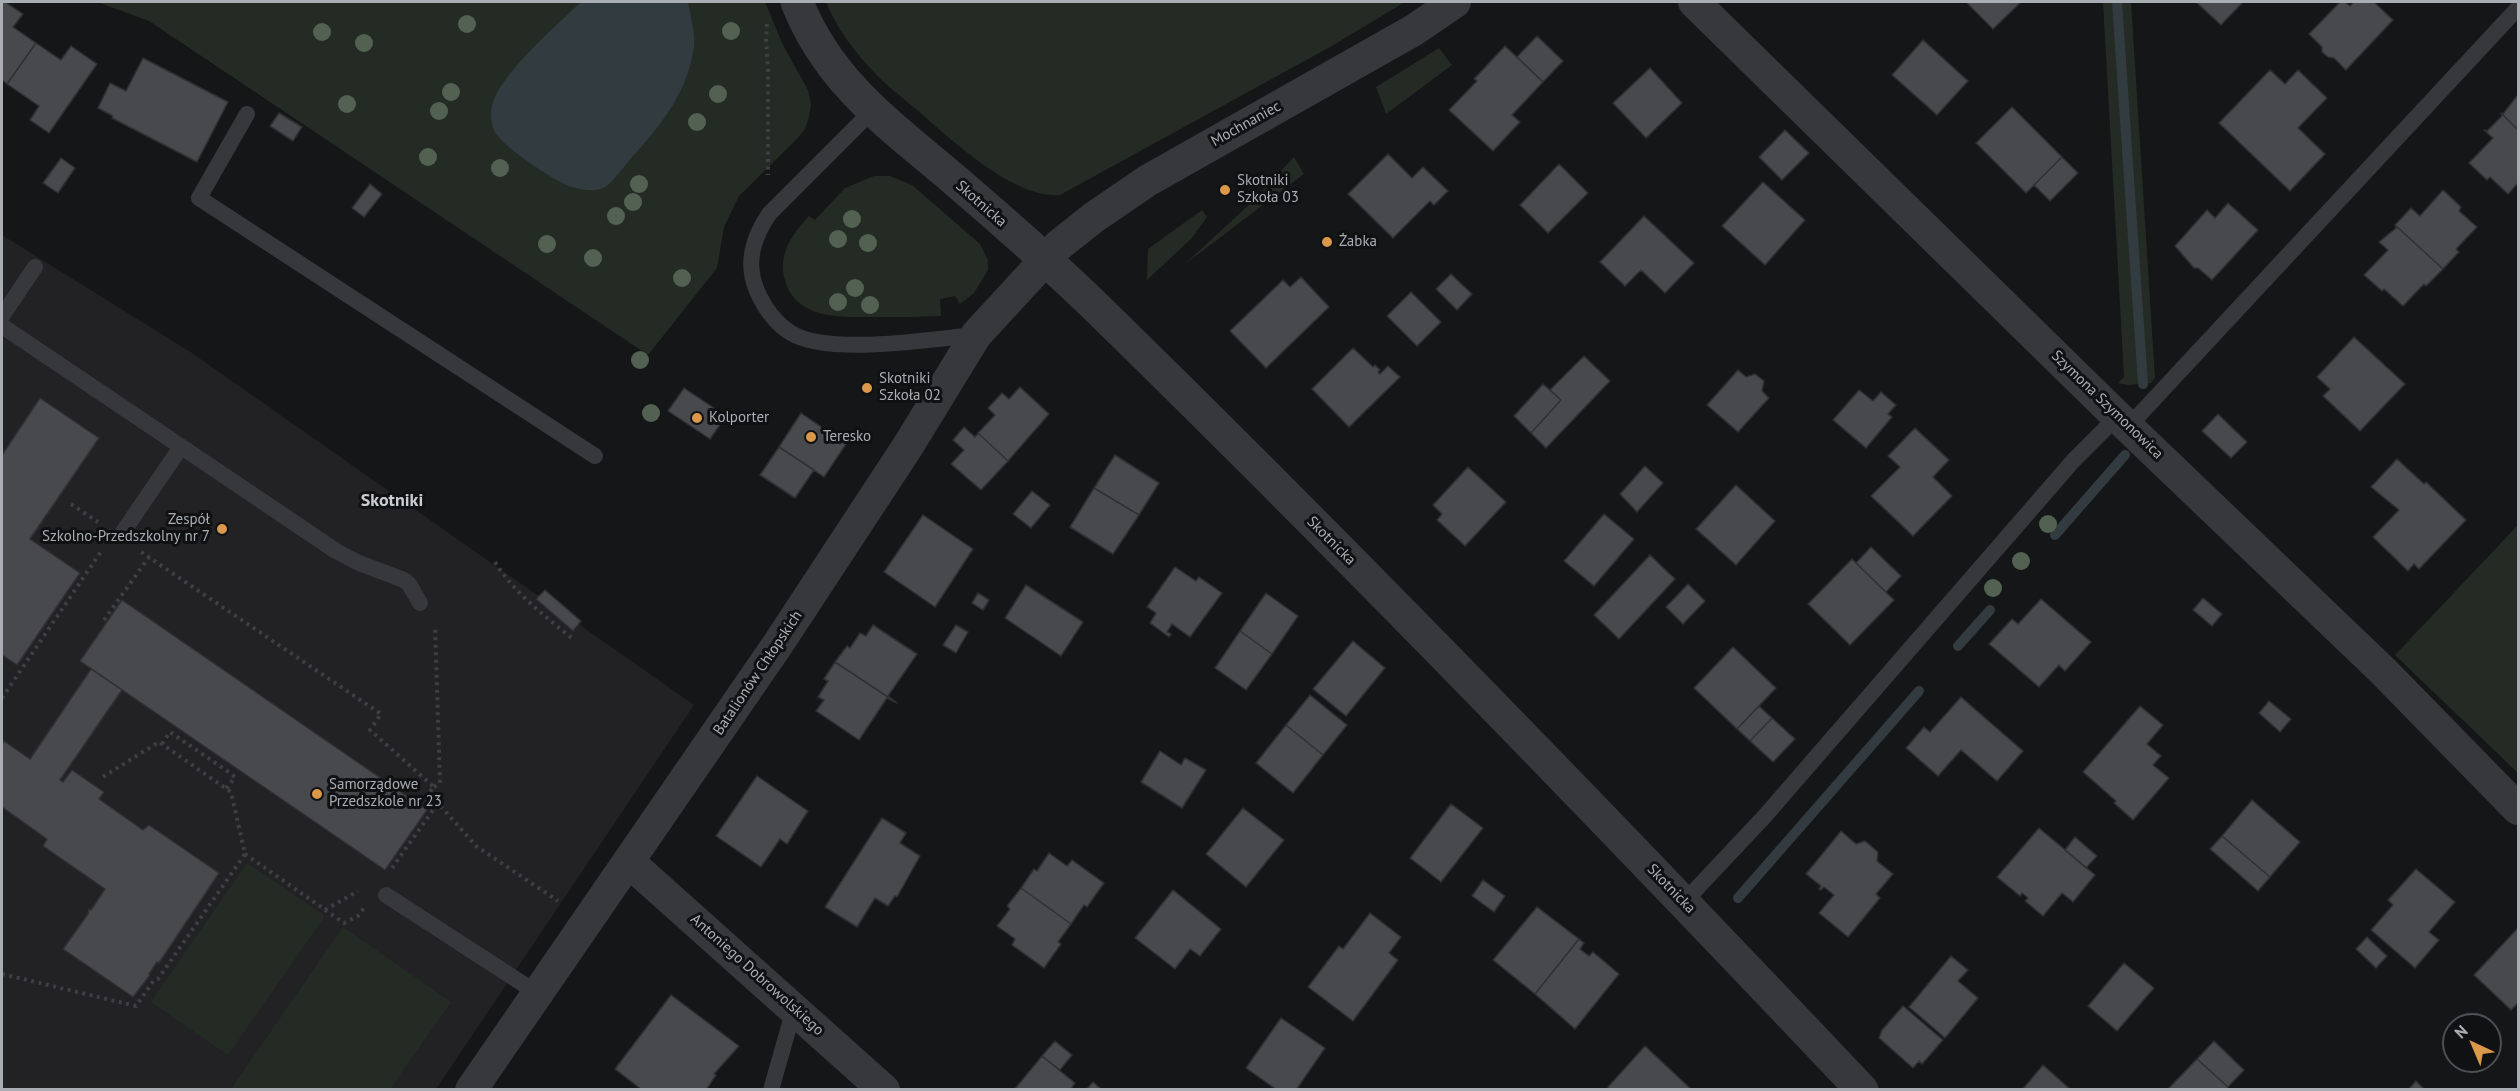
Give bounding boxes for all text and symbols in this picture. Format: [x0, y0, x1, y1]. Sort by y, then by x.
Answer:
street label: Mochnaniec [1208, 97, 1284, 151]
place label: Skotniki Szkoła 03 [1237, 172, 1299, 207]
street label: Skotnicka [952, 177, 1010, 231]
marker: Skotniki Szkoła 03 [1218, 183, 1232, 197]
place label: Żabka [1339, 233, 1377, 251]
marker: Żabka [1320, 235, 1334, 249]
street label: Szymona Szymonowica [2047, 347, 2167, 463]
place label: Skotniki Szkoła 02 [879, 370, 941, 405]
marker: Skotniki Szkoła 02 [860, 381, 874, 395]
place label: Kolporter [709, 409, 769, 427]
marker: Kolporter [690, 411, 704, 425]
place label: Teresko [823, 428, 871, 446]
marker: Teresko [804, 430, 818, 444]
district label: Skotniki [361, 490, 423, 512]
place label: Zespół Szkolno-Przedszkolny nr 7 [42, 511, 210, 546]
street label: Skotnicka [1303, 513, 1359, 569]
marker: Zespół Szkolno-Przedszkolny nr 7 [215, 522, 229, 536]
street label: Batalionów Chłopskich [710, 607, 806, 739]
place label: Samorządowe Przedszkole nr 23 [329, 776, 442, 811]
marker: Samorządowe Przedszkole nr 23 [310, 787, 324, 801]
street label: Skotnicka [1643, 861, 1699, 917]
street label: Antoniego Dobrowolskiego [687, 910, 827, 1040]
north arrow [2442, 1013, 2502, 1073]
text: N [2450, 1021, 2472, 1042]

